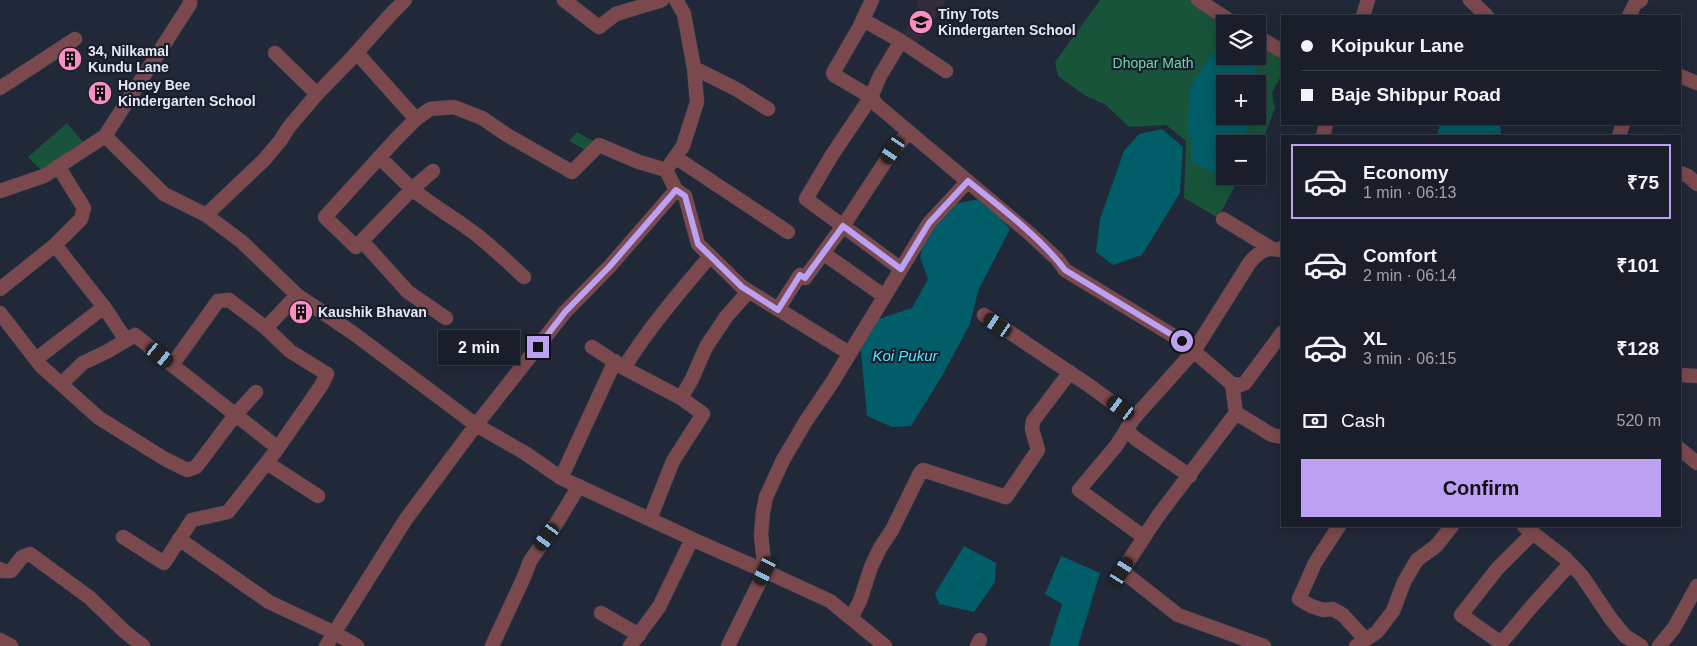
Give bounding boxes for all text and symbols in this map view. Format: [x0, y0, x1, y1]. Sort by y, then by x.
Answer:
place label: Tiny Tots Kindergarten School [938, 6, 1076, 38]
school or university icon: Tiny Tots Kindergarten School [908, 9, 934, 35]
map controls [1216, 15, 1266, 185]
button: layers [1216, 15, 1266, 65]
text: Koipukur Lane [1331, 35, 1464, 56]
place label: 34, Nilkamal Kundu Lane [88, 43, 169, 75]
building icon: 34, Nilkamal Kundu Lane [57, 46, 83, 72]
park label: Dhopar Math [1113, 55, 1193, 71]
button: + [1216, 75, 1266, 125]
place label: Honey Bee Kindergarten School [118, 77, 256, 109]
building icon: Honey Bee Kindergarten School [87, 80, 113, 106]
text: Baje Shibpur Road [1331, 84, 1501, 105]
car [878, 133, 907, 167]
button: − [1216, 135, 1266, 185]
icon: car [1303, 159, 1348, 204]
text: Economy [1363, 162, 1449, 183]
text: ₹75 [1627, 172, 1659, 193]
text: 1 min · 06:13 [1363, 184, 1456, 201]
icon: car [1303, 242, 1348, 287]
text: Comfort [1363, 245, 1437, 266]
text: ₹101 [1616, 255, 1659, 276]
text: 2 min · 06:14 [1363, 267, 1456, 284]
building icon: Kaushik Bhavan [288, 299, 314, 325]
place label: Kaushik Bhavan [318, 304, 427, 320]
car [981, 310, 1014, 340]
icon: car [1303, 325, 1348, 370]
text: XL [1363, 328, 1387, 349]
callout: 2 min [438, 330, 520, 364]
route start [1171, 330, 1193, 352]
route end [527, 336, 549, 358]
text: ₹128 [1616, 338, 1659, 359]
text: 2 min [458, 339, 500, 356]
car [143, 340, 176, 370]
water label: Koi Pukur [872, 347, 939, 364]
text: 3 min · 06:15 [1363, 350, 1456, 367]
car [1104, 393, 1137, 423]
icon: cash [1301, 407, 1329, 435]
text: Cash [1341, 410, 1385, 431]
text: 520 m [1617, 412, 1661, 429]
button: Confirm [1301, 459, 1661, 517]
car [532, 520, 561, 554]
car [751, 554, 778, 588]
car [1107, 554, 1136, 588]

